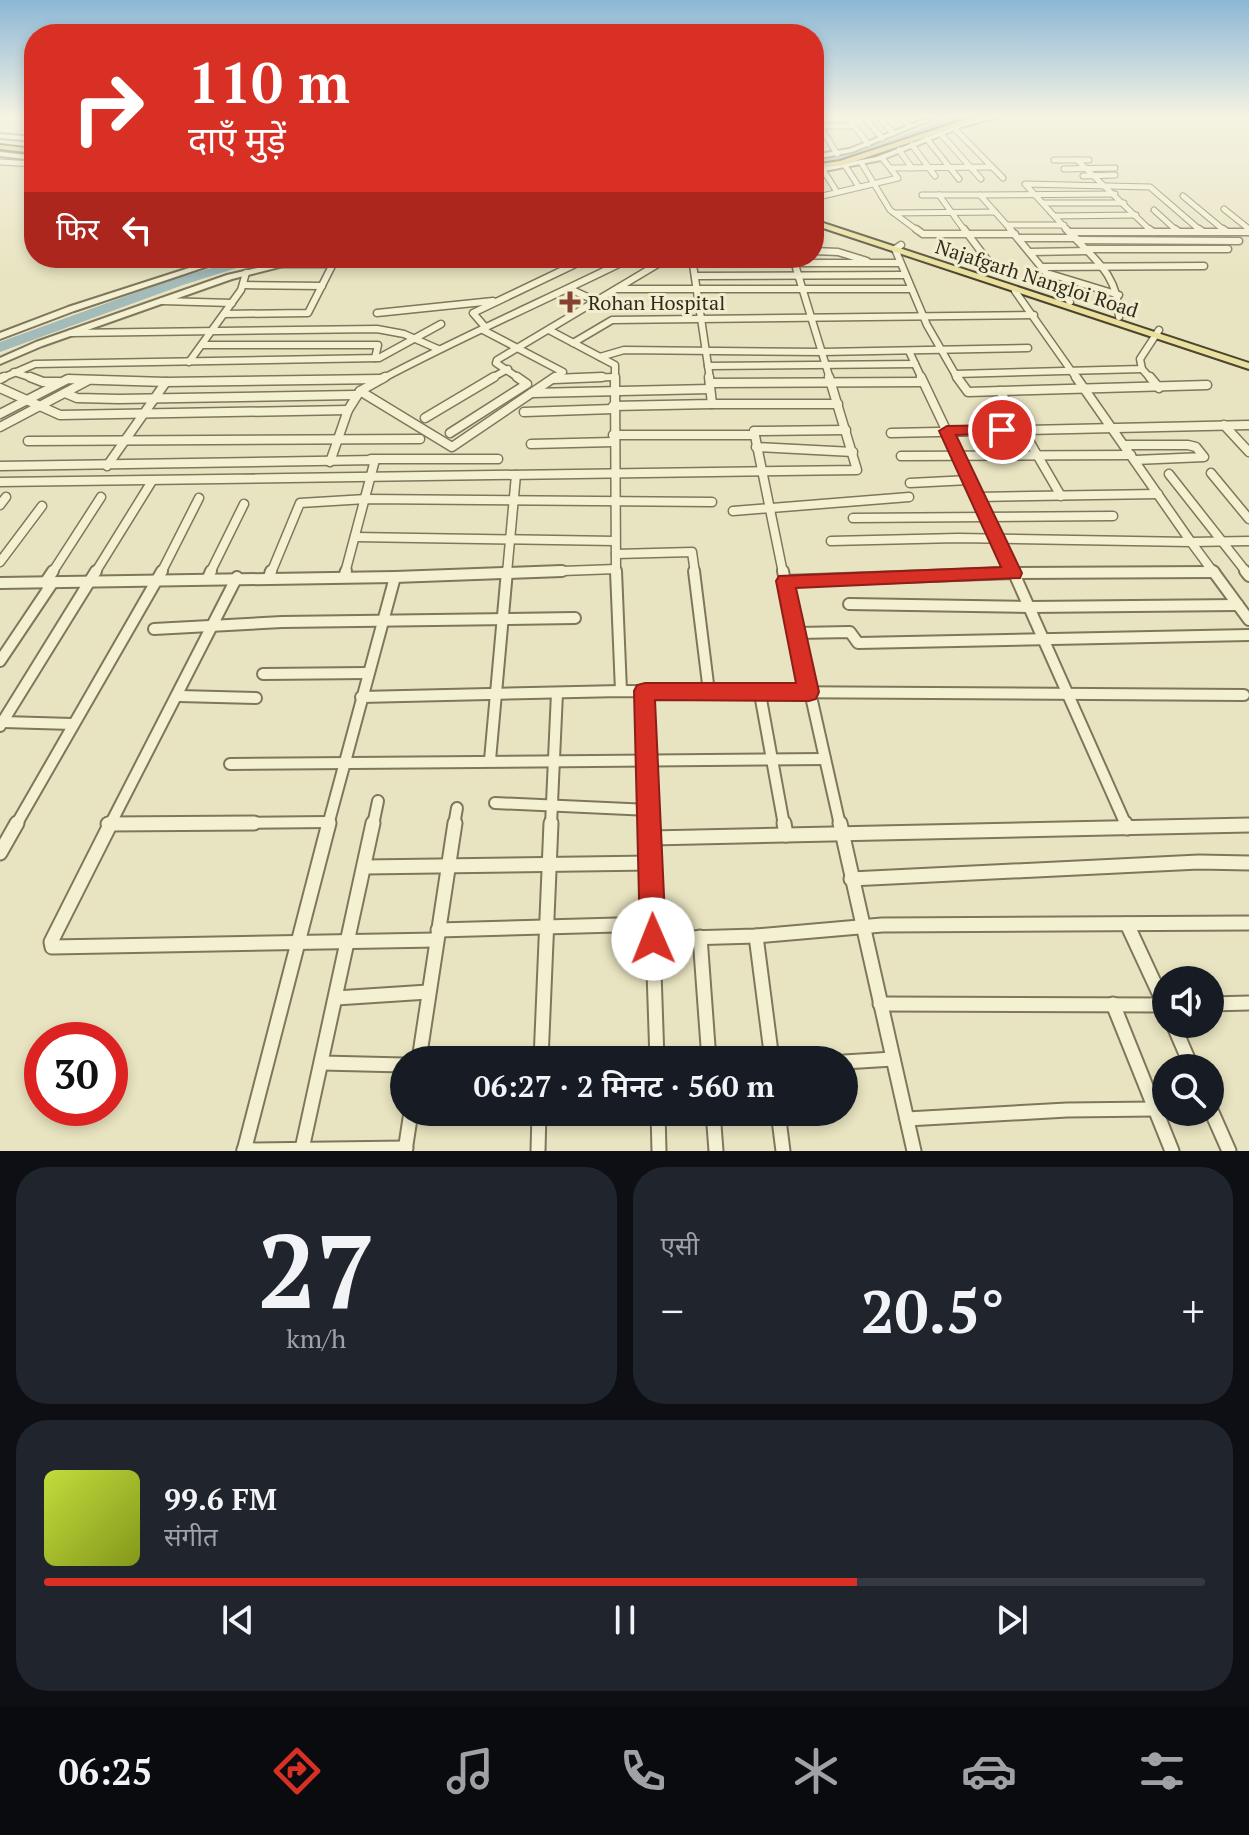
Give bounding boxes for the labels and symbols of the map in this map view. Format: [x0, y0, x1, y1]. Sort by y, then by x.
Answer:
street label: Najafgarh Nangloi Road [932, 232, 1142, 324]
place label: Rohan Hospital [588, 289, 725, 316]
marker: Rohan Hospital [559, 291, 581, 313]
pin [968, 396, 1036, 464]
position arrow [611, 897, 695, 981]
speed limit sign: 30 [24, 1022, 128, 1126]

